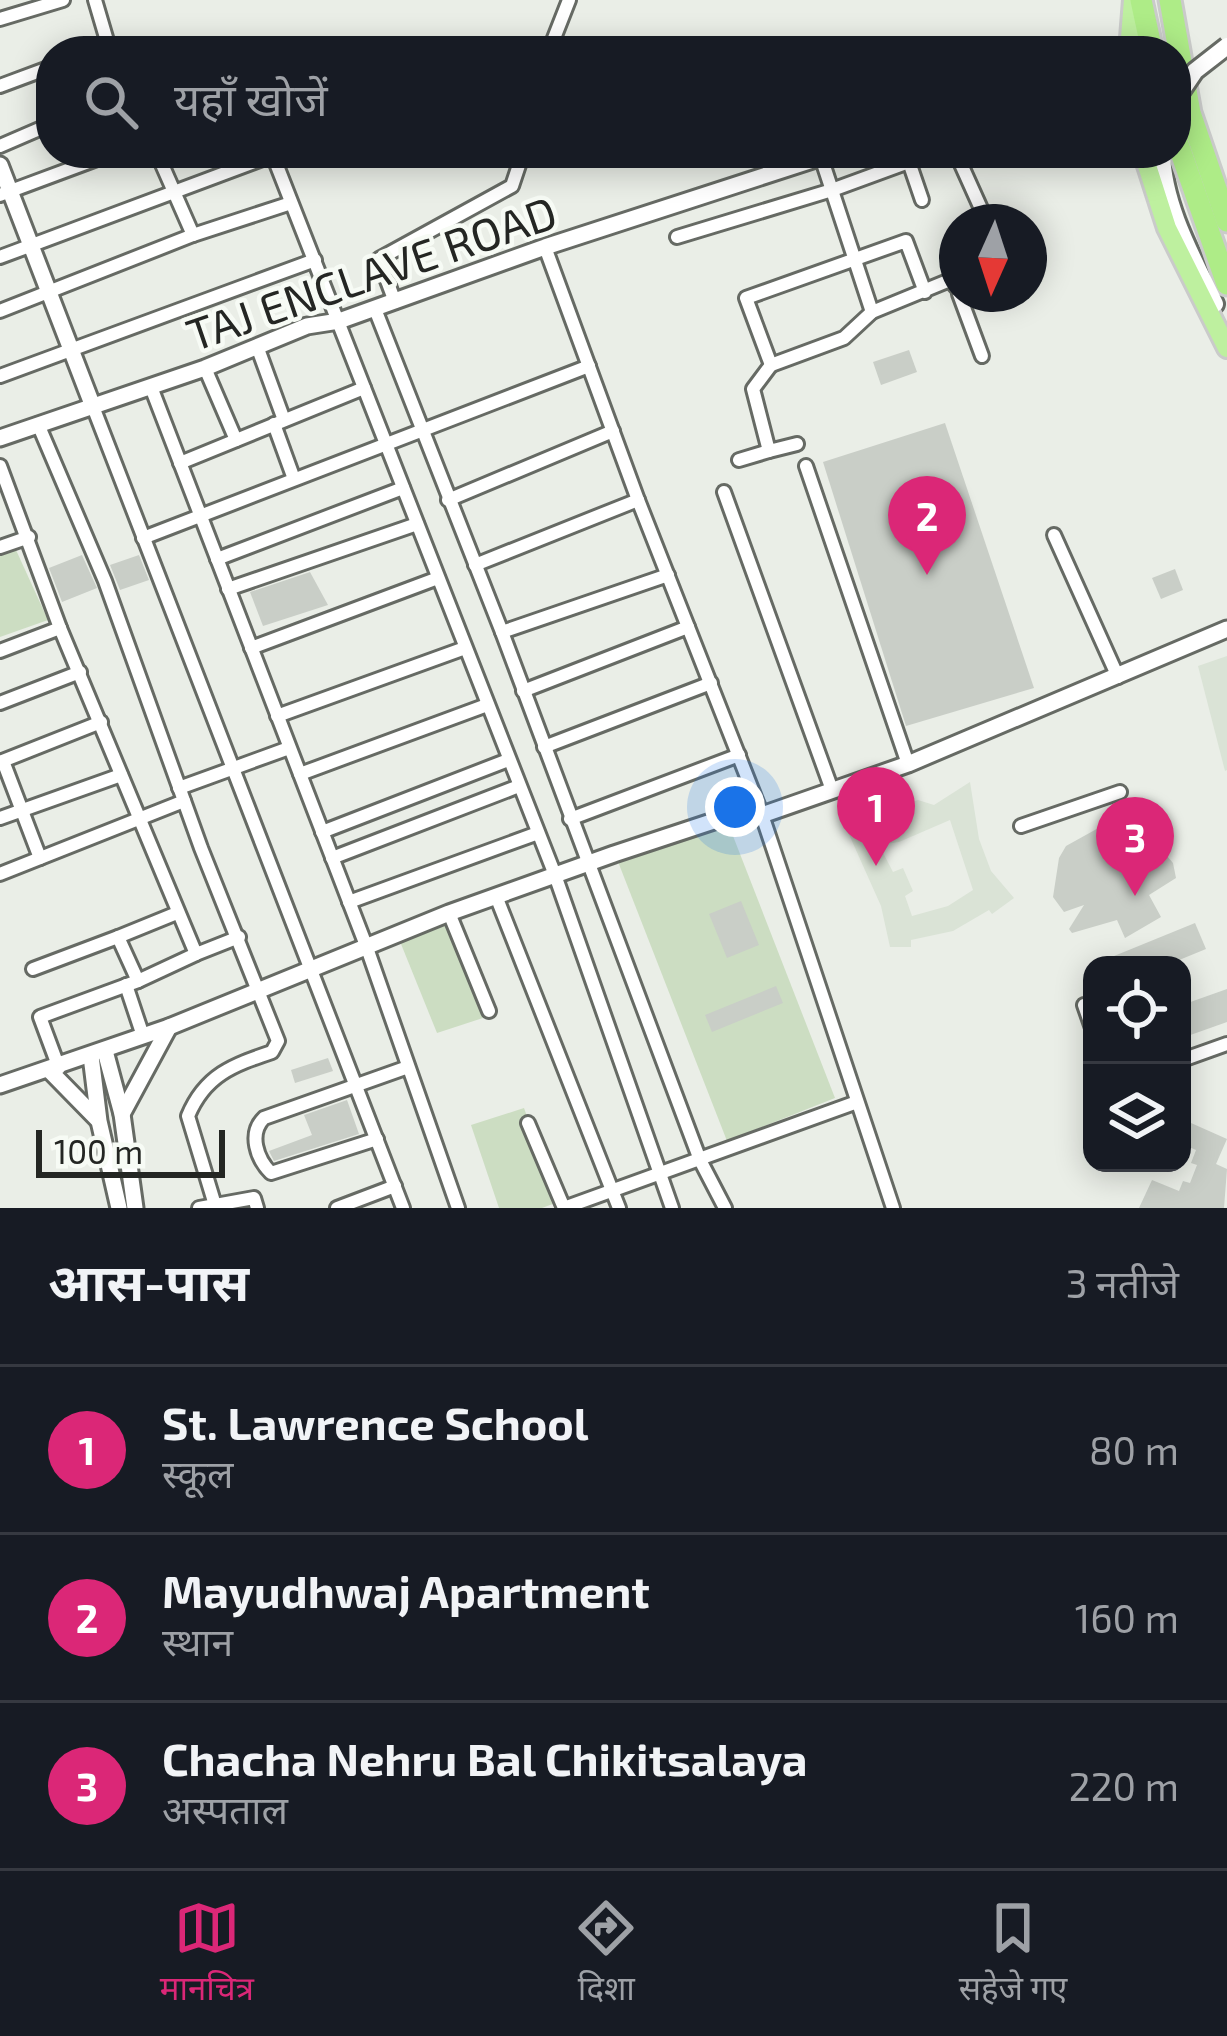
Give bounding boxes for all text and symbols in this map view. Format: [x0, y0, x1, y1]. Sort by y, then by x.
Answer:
search box [36, 36, 1191, 168]
icon: search [78, 69, 144, 135]
text: यहाँ खोजें [174, 71, 328, 125]
street label: TAJ ENCLAVE ROAD [179, 183, 563, 361]
north arrow [939, 204, 1047, 312]
pin: 2 [888, 476, 966, 575]
pin: 1 [837, 767, 915, 866]
your location [705, 777, 765, 837]
pin: 3 [1096, 797, 1174, 896]
map controls [1083, 956, 1191, 1172]
button: locate [1083, 956, 1191, 1064]
button: layers [1083, 1064, 1191, 1172]
scale bar [36, 1124, 225, 1177]
text: 100 m [54, 1131, 143, 1171]
text: आस-पास [48, 1250, 249, 1311]
text: 3 नतीजे [1066, 1259, 1179, 1306]
text: St. Lawrence School [162, 1395, 589, 1449]
text: 1 [79, 1426, 95, 1473]
text: 80 m [1089, 1426, 1179, 1473]
text: स्कूल [162, 1449, 234, 1496]
text: Mayudhwaj Apartment [162, 1563, 650, 1617]
text: 2 [76, 1594, 98, 1641]
text: 160 m [1075, 1594, 1179, 1641]
text: स्थान [162, 1617, 233, 1664]
text: Chacha Nehru Bal Chikitsalaya [162, 1731, 807, 1785]
text: 3 [76, 1762, 98, 1809]
text: 220 m [1069, 1762, 1179, 1809]
text: अस्पताल [162, 1785, 288, 1832]
tab: मानचित्र [160, 1895, 254, 2013]
tab: दिशा [573, 1895, 639, 2013]
tab: सहेजे गए [959, 1895, 1067, 2013]

